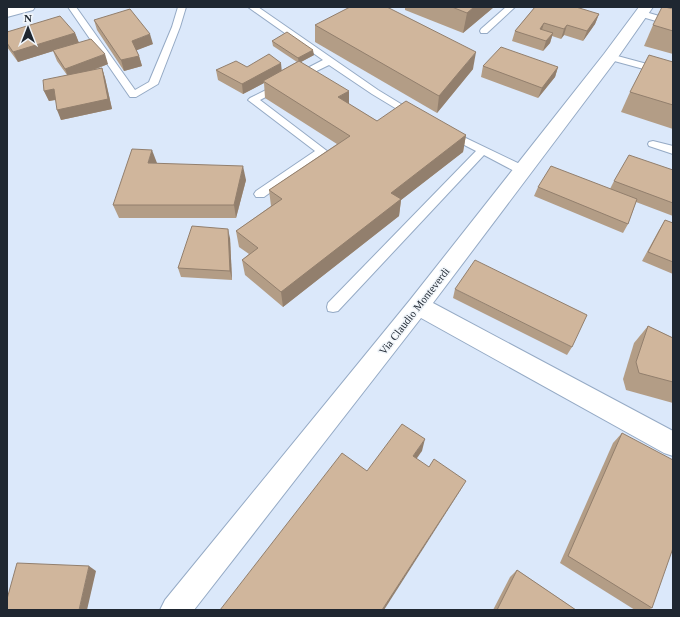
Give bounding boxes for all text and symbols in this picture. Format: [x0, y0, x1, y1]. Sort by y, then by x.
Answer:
north arrow [8, 8, 48, 48]
text: N [24, 12, 32, 24]
street label: Via Claudio Monteverdi [376, 265, 452, 357]

